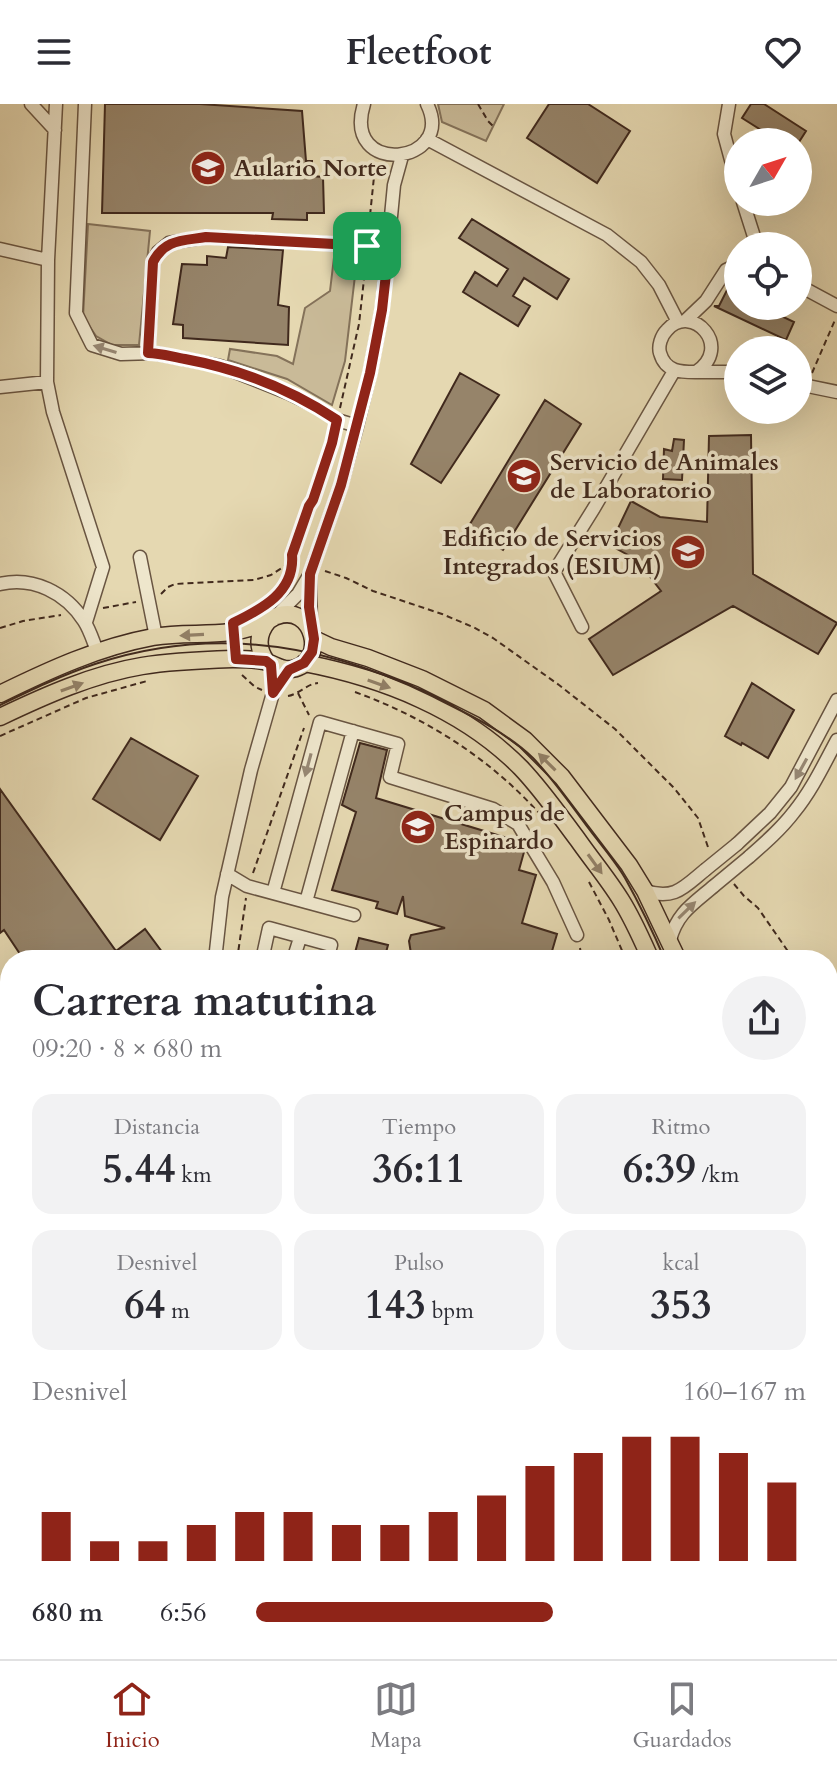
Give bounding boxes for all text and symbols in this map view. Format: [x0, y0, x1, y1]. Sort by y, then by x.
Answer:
text: Fleetfoot [345, 28, 492, 77]
icon: menu [32, 30, 76, 74]
icon: heart [761, 30, 805, 74]
north arrow [724, 128, 812, 216]
map controls [724, 128, 812, 424]
school or university icon: Aulario Norte [189, 149, 227, 187]
place label: Aulario Norte [234, 152, 387, 185]
pin [333, 212, 401, 280]
icon: arrive [345, 224, 389, 268]
button: locate [724, 232, 812, 320]
button: layers [724, 336, 812, 424]
one-way arrow [93, 342, 117, 355]
place label: Servicio de Animales de Laboratorio [550, 446, 779, 507]
school or university icon: Servicio de Animales de Laboratorio [505, 457, 543, 495]
place label: Edificio de Servicios Integrados (ESIUM) [442, 522, 662, 583]
school or university icon: Edificio de Servicios Integrados (ESIUM) [669, 533, 707, 571]
one-way arrow [179, 629, 204, 642]
one-way arrow [368, 678, 392, 690]
one-way arrow [60, 680, 84, 693]
one-way arrow [302, 753, 314, 778]
one-way arrow [538, 753, 557, 772]
one-way arrow [794, 757, 808, 780]
place label: Campus de Espinardo [444, 797, 565, 858]
school or university icon: Campus de Espinardo [399, 808, 437, 846]
one-way arrow [587, 854, 602, 875]
one-way arrow [677, 901, 696, 920]
text: Carrera matutina [32, 971, 377, 1031]
button: share [722, 976, 806, 1060]
text: 09:20 · 8 × 680 m [32, 1031, 222, 1066]
text: Distancia [114, 1112, 200, 1142]
text: Tiempo [382, 1112, 456, 1142]
text: Ritmo [652, 1112, 710, 1142]
text: 5.44 [102, 1142, 175, 1197]
text: 36:11 [372, 1142, 466, 1197]
text: 6:39 [623, 1142, 696, 1197]
text: km [175, 1160, 212, 1190]
text: /km [696, 1160, 739, 1190]
text: Desnivel [117, 1248, 197, 1278]
text: Pulso [394, 1248, 444, 1278]
text: kcal [663, 1248, 699, 1278]
text: 64 [124, 1278, 165, 1333]
text: 143 [364, 1278, 426, 1333]
text: 353 [650, 1278, 712, 1333]
text: m [165, 1296, 190, 1326]
text: bpm [426, 1296, 474, 1326]
text: Desnivel [32, 1374, 127, 1409]
text: 160–167 m [683, 1374, 806, 1409]
text: 680 m [32, 1595, 103, 1630]
text: 6:56 [160, 1595, 207, 1630]
tab: Inicio [105, 1677, 160, 1755]
tab: Mapa [370, 1677, 422, 1755]
tab: Guardados [632, 1677, 732, 1755]

